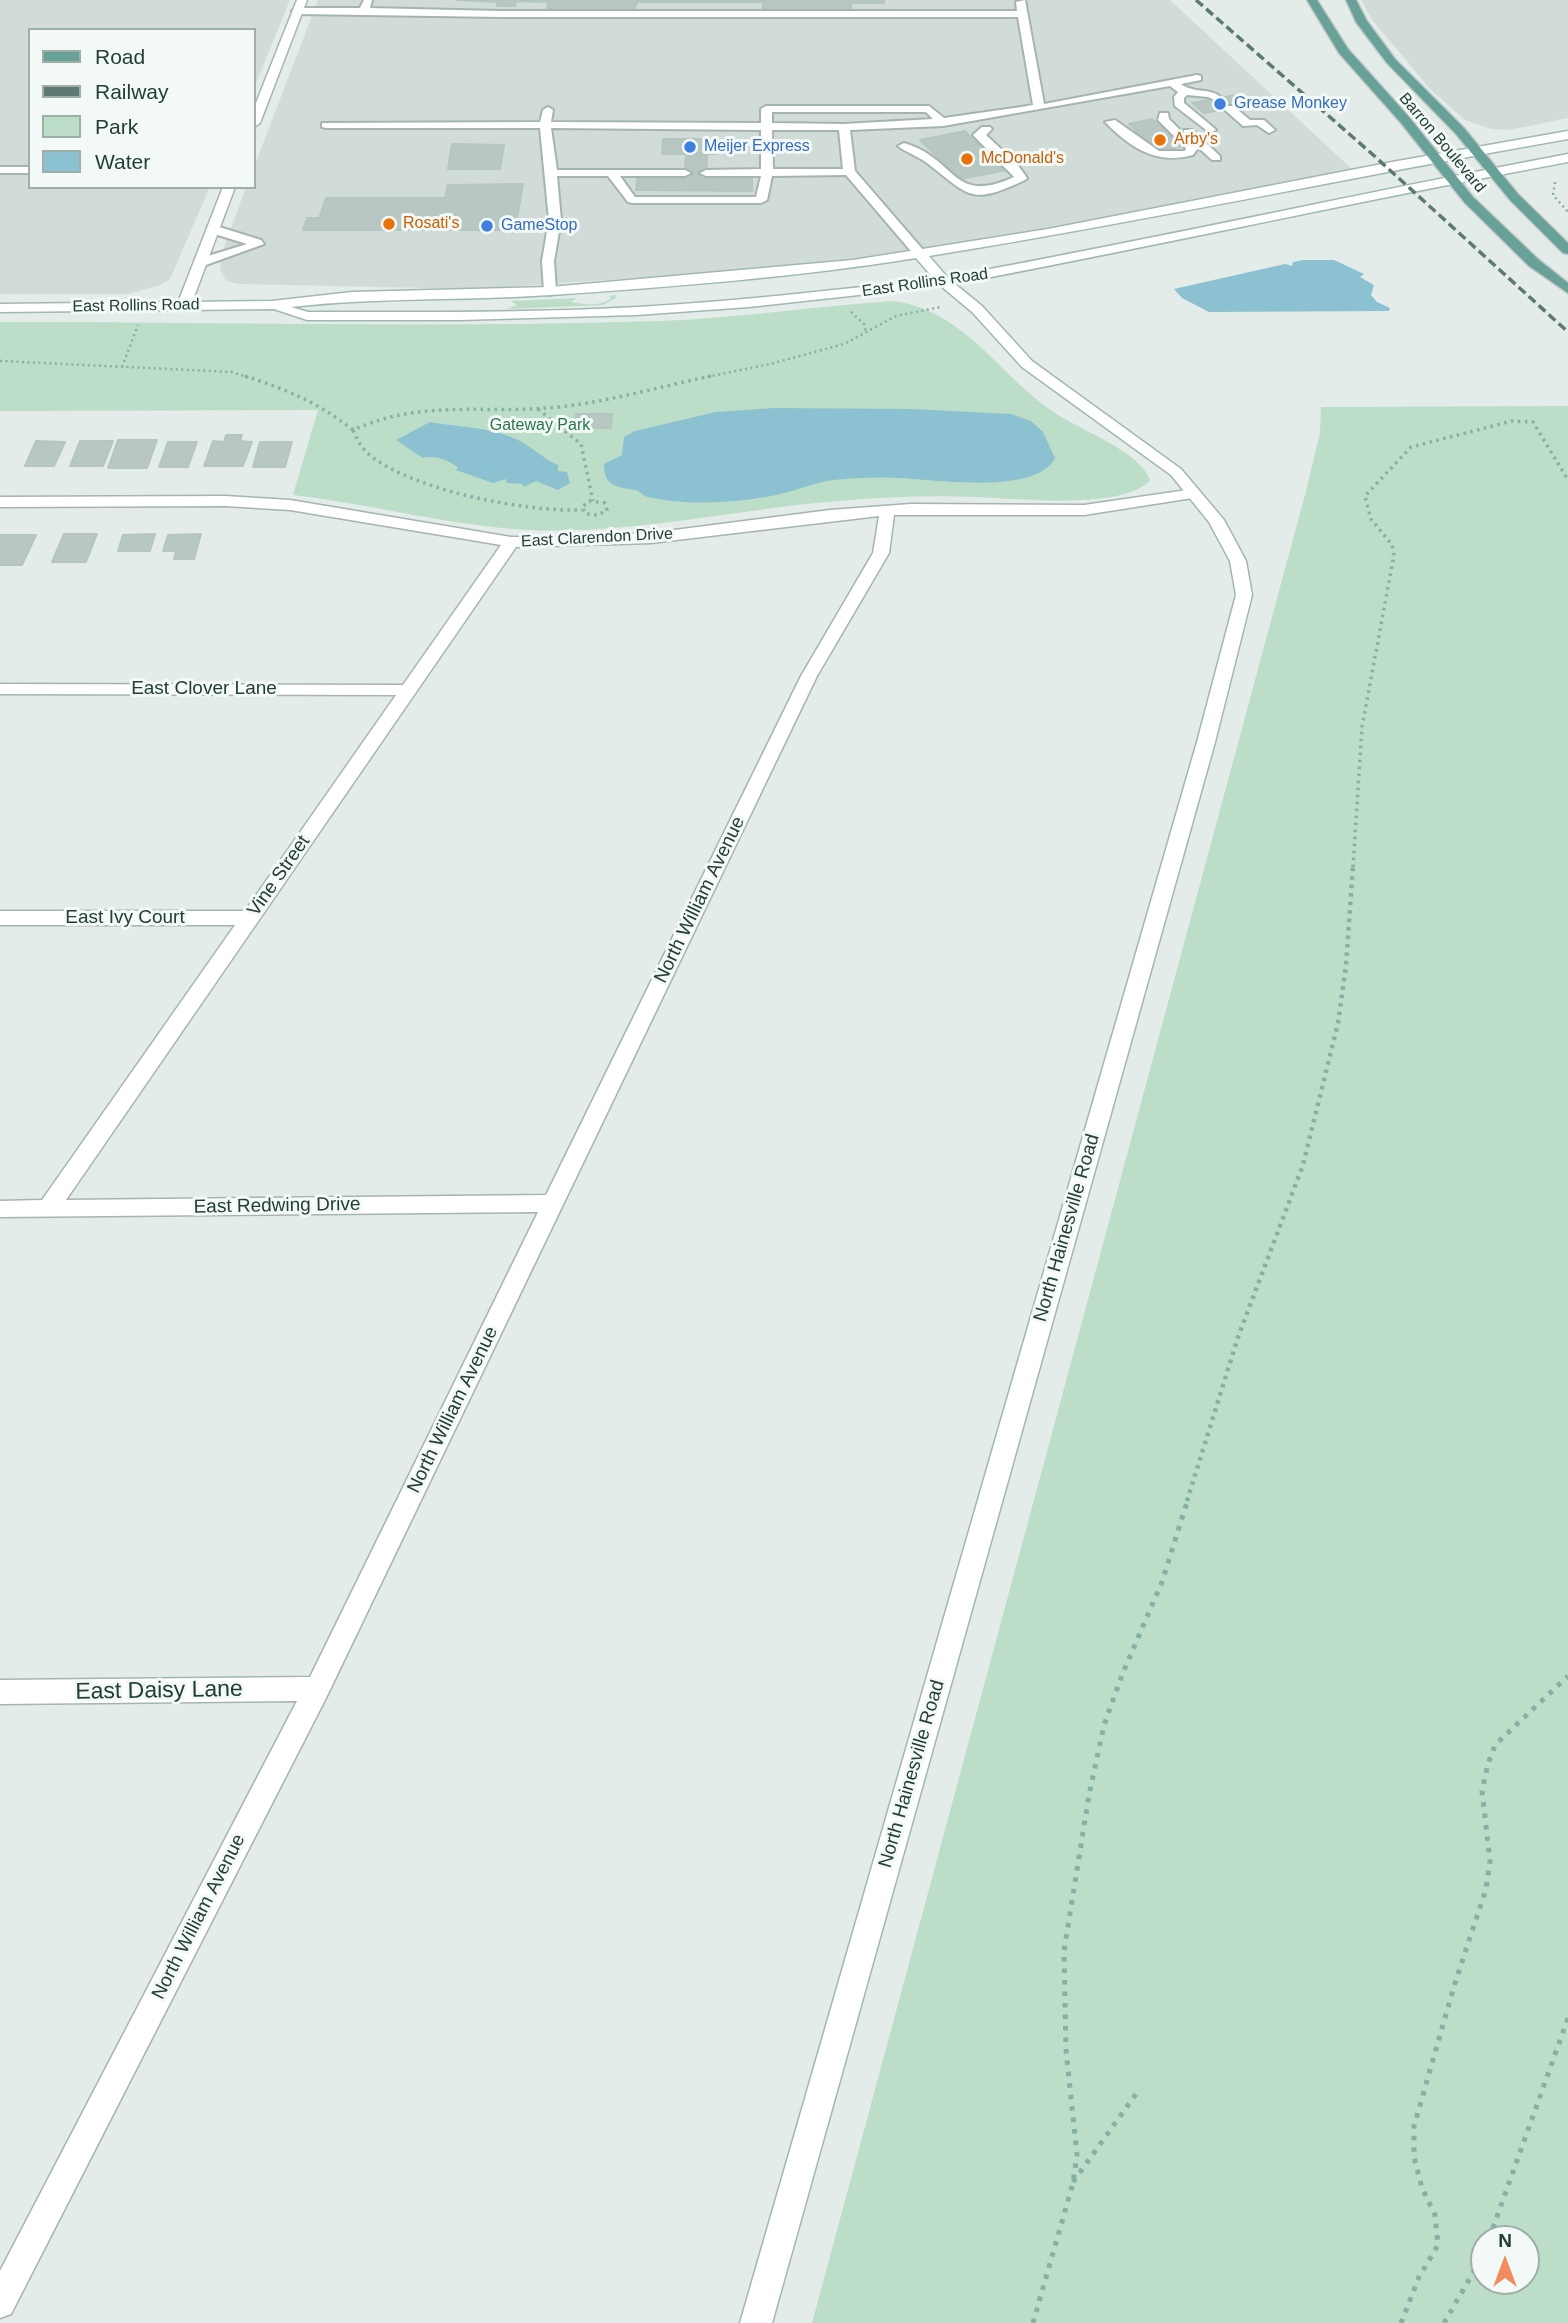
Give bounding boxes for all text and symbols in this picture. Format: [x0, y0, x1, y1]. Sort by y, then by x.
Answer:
legend [28, 28, 256, 189]
text: Road [95, 45, 145, 68]
text: Railway [95, 80, 169, 103]
street label: Barron Boulevard [1395, 89, 1489, 197]
place label: Grease Monkey [1234, 94, 1347, 114]
marker: Grease Monkey [1212, 96, 1228, 112]
text: Park [95, 115, 138, 138]
place label: Arby's [1174, 130, 1218, 150]
marker: Arby's [1152, 132, 1168, 148]
place label: Meijer Express [704, 137, 810, 157]
marker: Meijer Express [682, 139, 698, 155]
place label: McDonald's [981, 149, 1064, 169]
text: Water [95, 150, 150, 173]
marker: McDonald's [959, 151, 975, 167]
place label: Rosati's [403, 214, 459, 234]
marker: Rosati's [381, 216, 397, 232]
place label: GameStop [501, 216, 577, 236]
marker: GameStop [479, 218, 495, 234]
street label: East Rollins Road [861, 265, 989, 301]
street label: East Rollins Road [72, 295, 200, 317]
park label: Gateway Park [490, 416, 590, 436]
street label: East Clarendon Drive [521, 524, 673, 552]
street label: East Clover Lane [131, 678, 277, 700]
street label: North William Avenue [650, 813, 750, 987]
street label: Vine Street [243, 831, 315, 921]
street label: East Ivy Court [65, 907, 185, 929]
street label: North Hainesville Road [1029, 1131, 1105, 1325]
street label: East Redwing Drive [193, 1193, 361, 1219]
street label: North William Avenue [403, 1323, 503, 1497]
street label: East Daisy Lane [75, 1676, 243, 1706]
street label: North Hainesville Road [874, 1677, 950, 1871]
street label: North William Avenue [147, 1831, 251, 2003]
north arrow [1470, 2225, 1540, 2295]
text: N [1498, 2230, 1512, 2251]

